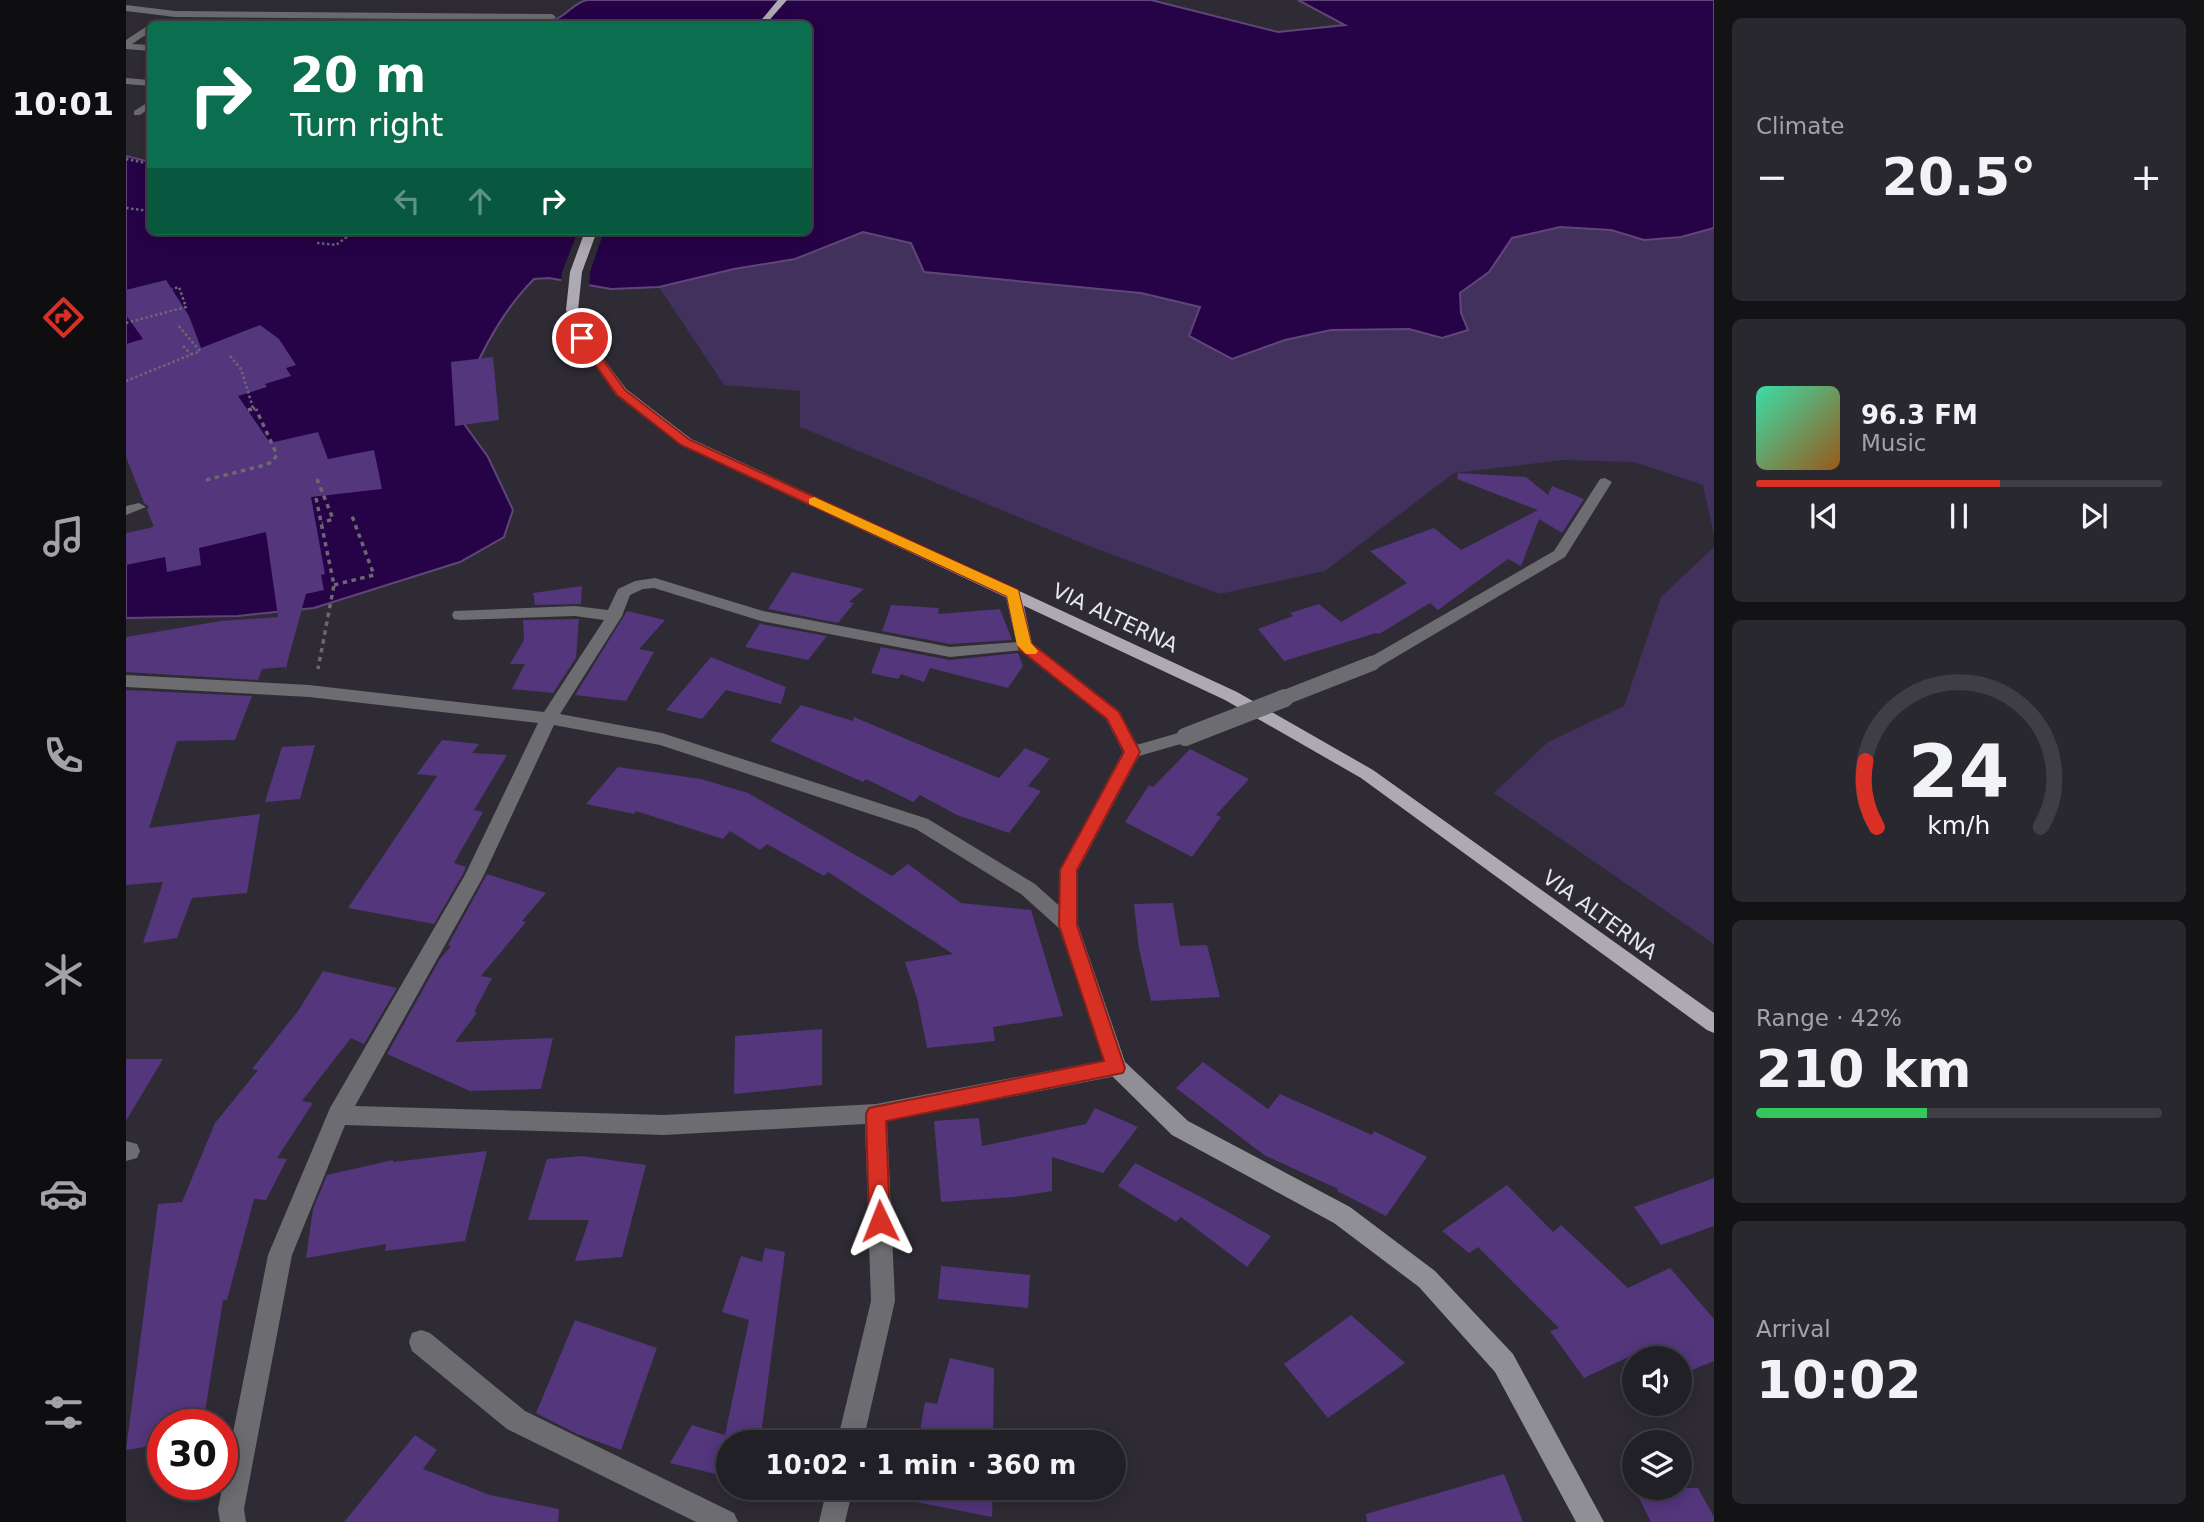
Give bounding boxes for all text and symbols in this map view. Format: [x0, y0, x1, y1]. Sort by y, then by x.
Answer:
text: 20 m [290, 47, 426, 104]
icon: right [175, 49, 266, 140]
text: 10:01 [12, 85, 114, 123]
text: Turn right [290, 106, 443, 144]
text: Climate [1756, 113, 1845, 139]
text: 20.5° [1882, 147, 2036, 207]
text: − [1756, 155, 1788, 199]
text: + [2130, 155, 2162, 199]
icon: left [388, 182, 426, 220]
icon: ahead [461, 182, 499, 220]
icon: right [534, 182, 572, 220]
icon: directions [39, 293, 88, 342]
pin [552, 308, 612, 368]
icon: arrive [563, 319, 601, 357]
text: 96.3 FM [1861, 400, 1978, 430]
text: Music [1861, 430, 1926, 456]
icon: previous [1805, 497, 1843, 535]
icon: pause [1940, 497, 1978, 535]
icon: next [2075, 497, 2113, 535]
icon: music [39, 512, 88, 561]
street label: VIA ALTERNA [1049, 578, 1182, 658]
text: 24 [1908, 729, 2010, 814]
icon: phone [39, 731, 88, 780]
text: km/h [1927, 811, 1991, 840]
street label: VIA ALTERNA [1538, 865, 1662, 965]
icon: climate [39, 950, 88, 999]
text: Range · 42% [1756, 1005, 1902, 1031]
text: 210 km [1756, 1039, 1971, 1099]
icon: car [39, 1169, 88, 1218]
position arrow [843, 1184, 917, 1258]
text: Arrival [1756, 1316, 1831, 1342]
map controls [1622, 1346, 1692, 1500]
button: sound [1622, 1346, 1692, 1416]
text: 10:02 [1756, 1350, 1922, 1410]
icon: filters [39, 1388, 88, 1437]
speed limit sign: 30 [147, 1409, 238, 1500]
button: layers [1622, 1430, 1692, 1500]
text: 10:02 · 1 min · 360 m [766, 1450, 1076, 1480]

